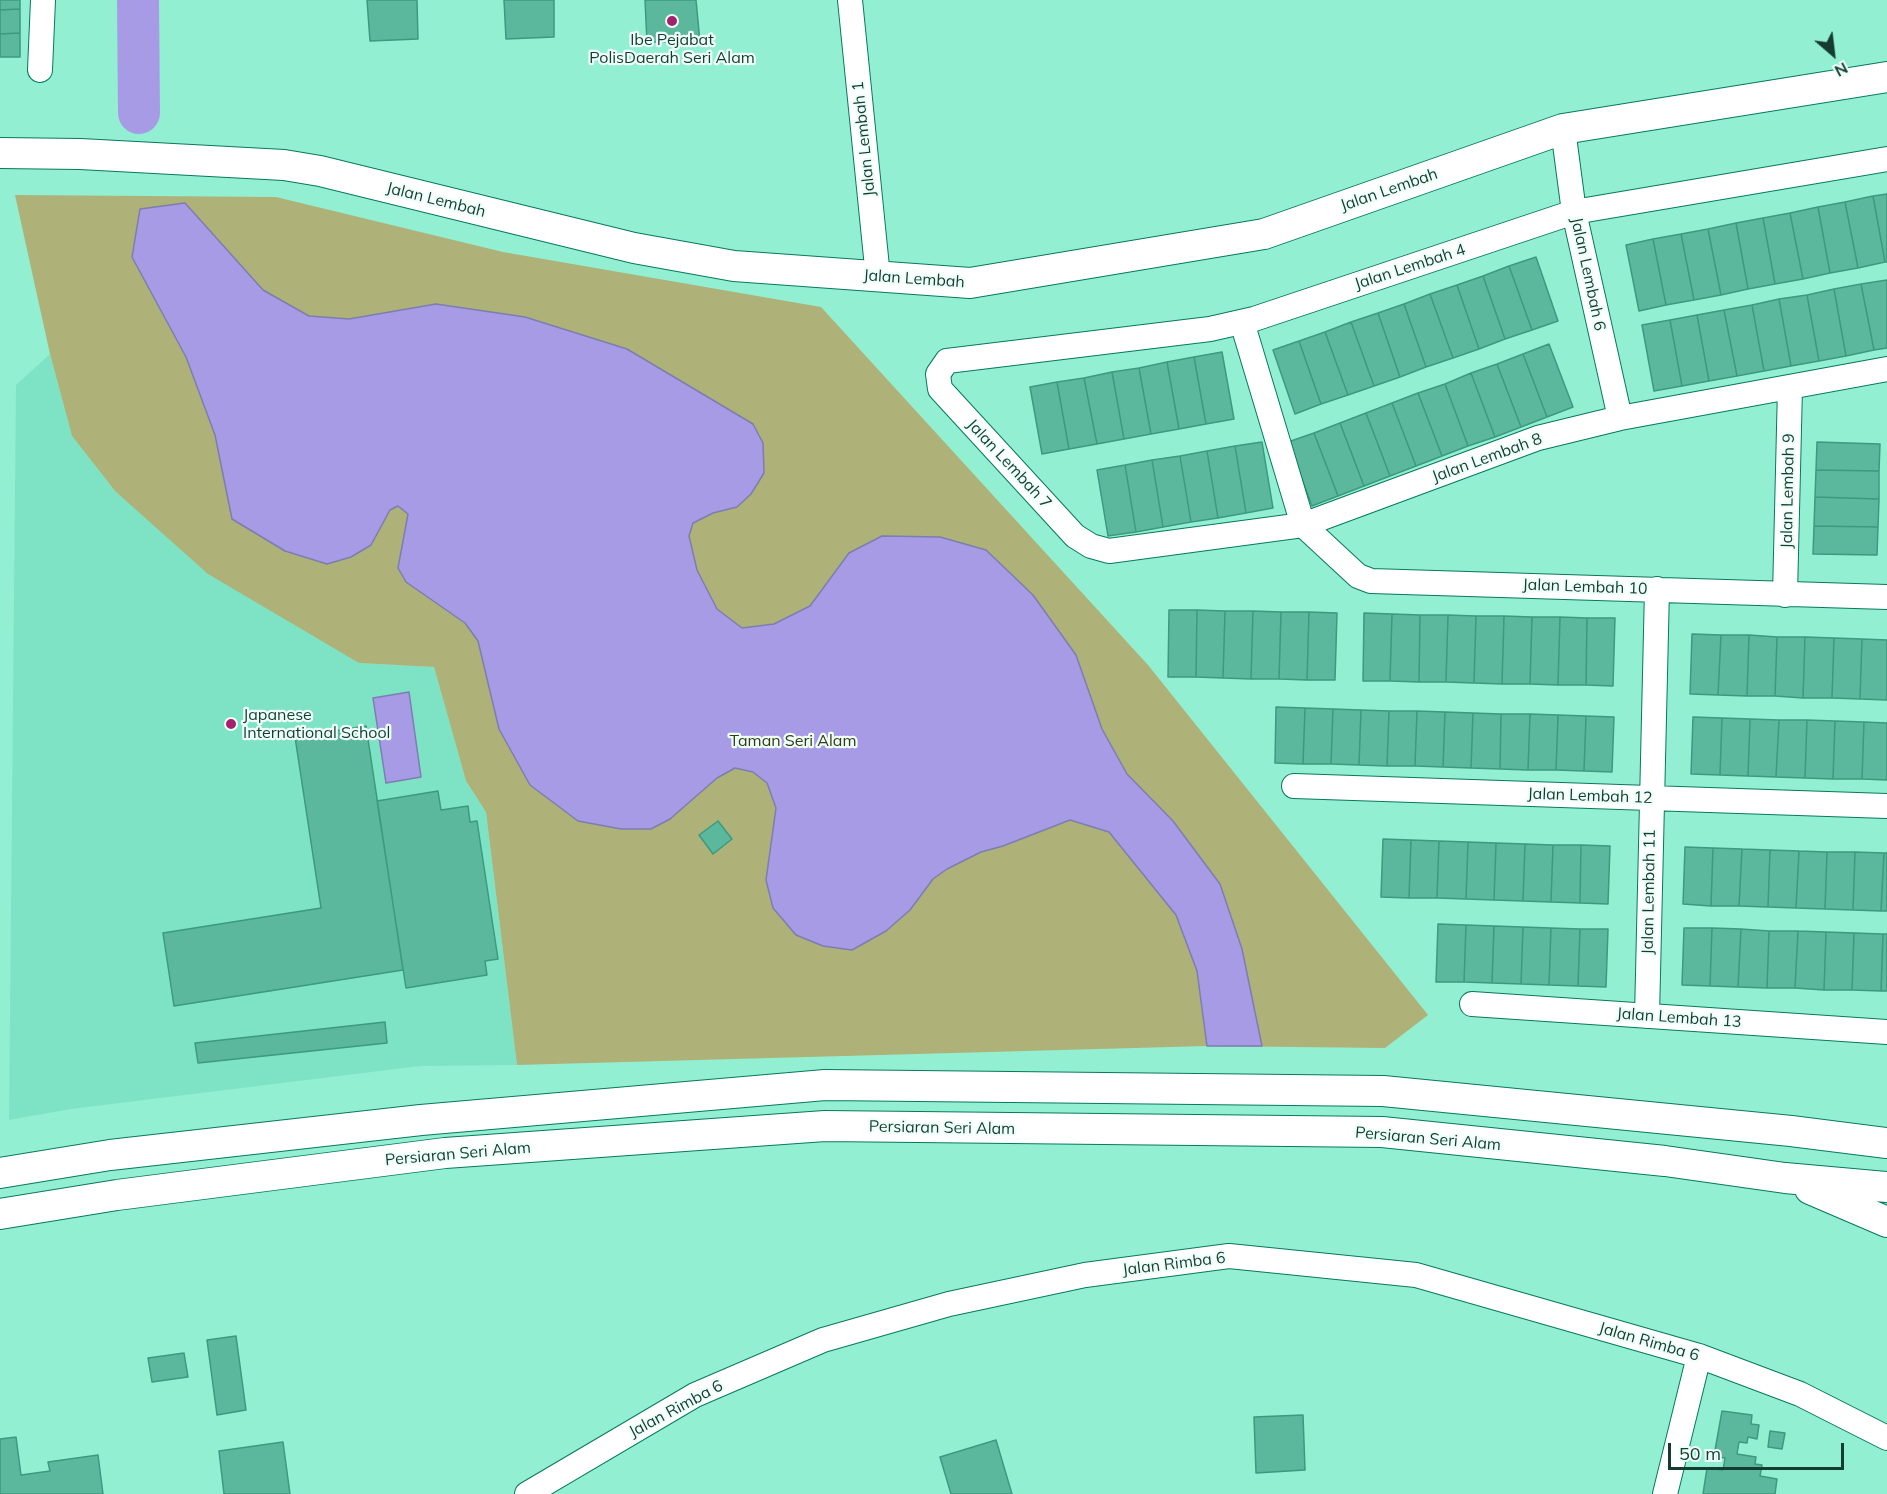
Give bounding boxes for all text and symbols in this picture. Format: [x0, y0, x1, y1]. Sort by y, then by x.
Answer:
marker: Ibe Pejabat PolisDaerah Seri Alam [665, 14, 679, 28]
north arrow [1803, 24, 1863, 84]
place label: Ibe Pejabat PolisDaerah Seri Alam [589, 30, 755, 68]
text: N [1831, 58, 1851, 82]
street label: Jalan Lembah 1 [848, 81, 880, 197]
street label: Jalan Lembah [1338, 164, 1440, 216]
street label: Jalan Lembah [384, 178, 488, 222]
street label: Jalan Lembah 6 [1567, 215, 1609, 333]
street label: Jalan Lembah 4 [1352, 240, 1468, 294]
street label: Jalan Lembah [863, 266, 965, 292]
street label: Jalan Lembah 7 [963, 415, 1055, 513]
street label: Jalan Lembah 8 [1429, 429, 1545, 487]
street label: Jalan Lembah 9 [1777, 433, 1799, 549]
street label: Jalan Lembah 10 [1522, 575, 1648, 599]
place label: Japanese International School [243, 705, 390, 743]
marker: Japanese International School [224, 717, 238, 731]
park label: Taman Seri Alam [730, 731, 856, 751]
street label: Jalan Lembah 12 [1527, 784, 1653, 808]
street label: Jalan Lembah 11 [1638, 829, 1660, 955]
street label: Jalan Lembah 13 [1616, 1004, 1742, 1032]
street label: Persiaran Seri Alam [869, 1117, 1015, 1139]
street label: Persiaran Seri Alam [1354, 1123, 1502, 1155]
street label: Persiaran Seri Alam [384, 1138, 532, 1170]
street label: Jalan Rimba 6 [1121, 1248, 1227, 1280]
street label: Jalan Rimba 6 [1596, 1318, 1702, 1366]
street label: Jalan Rimba 6 [626, 1376, 726, 1442]
scale bar [1671, 1431, 1846, 1469]
text: 50 m [1679, 1442, 1721, 1465]

